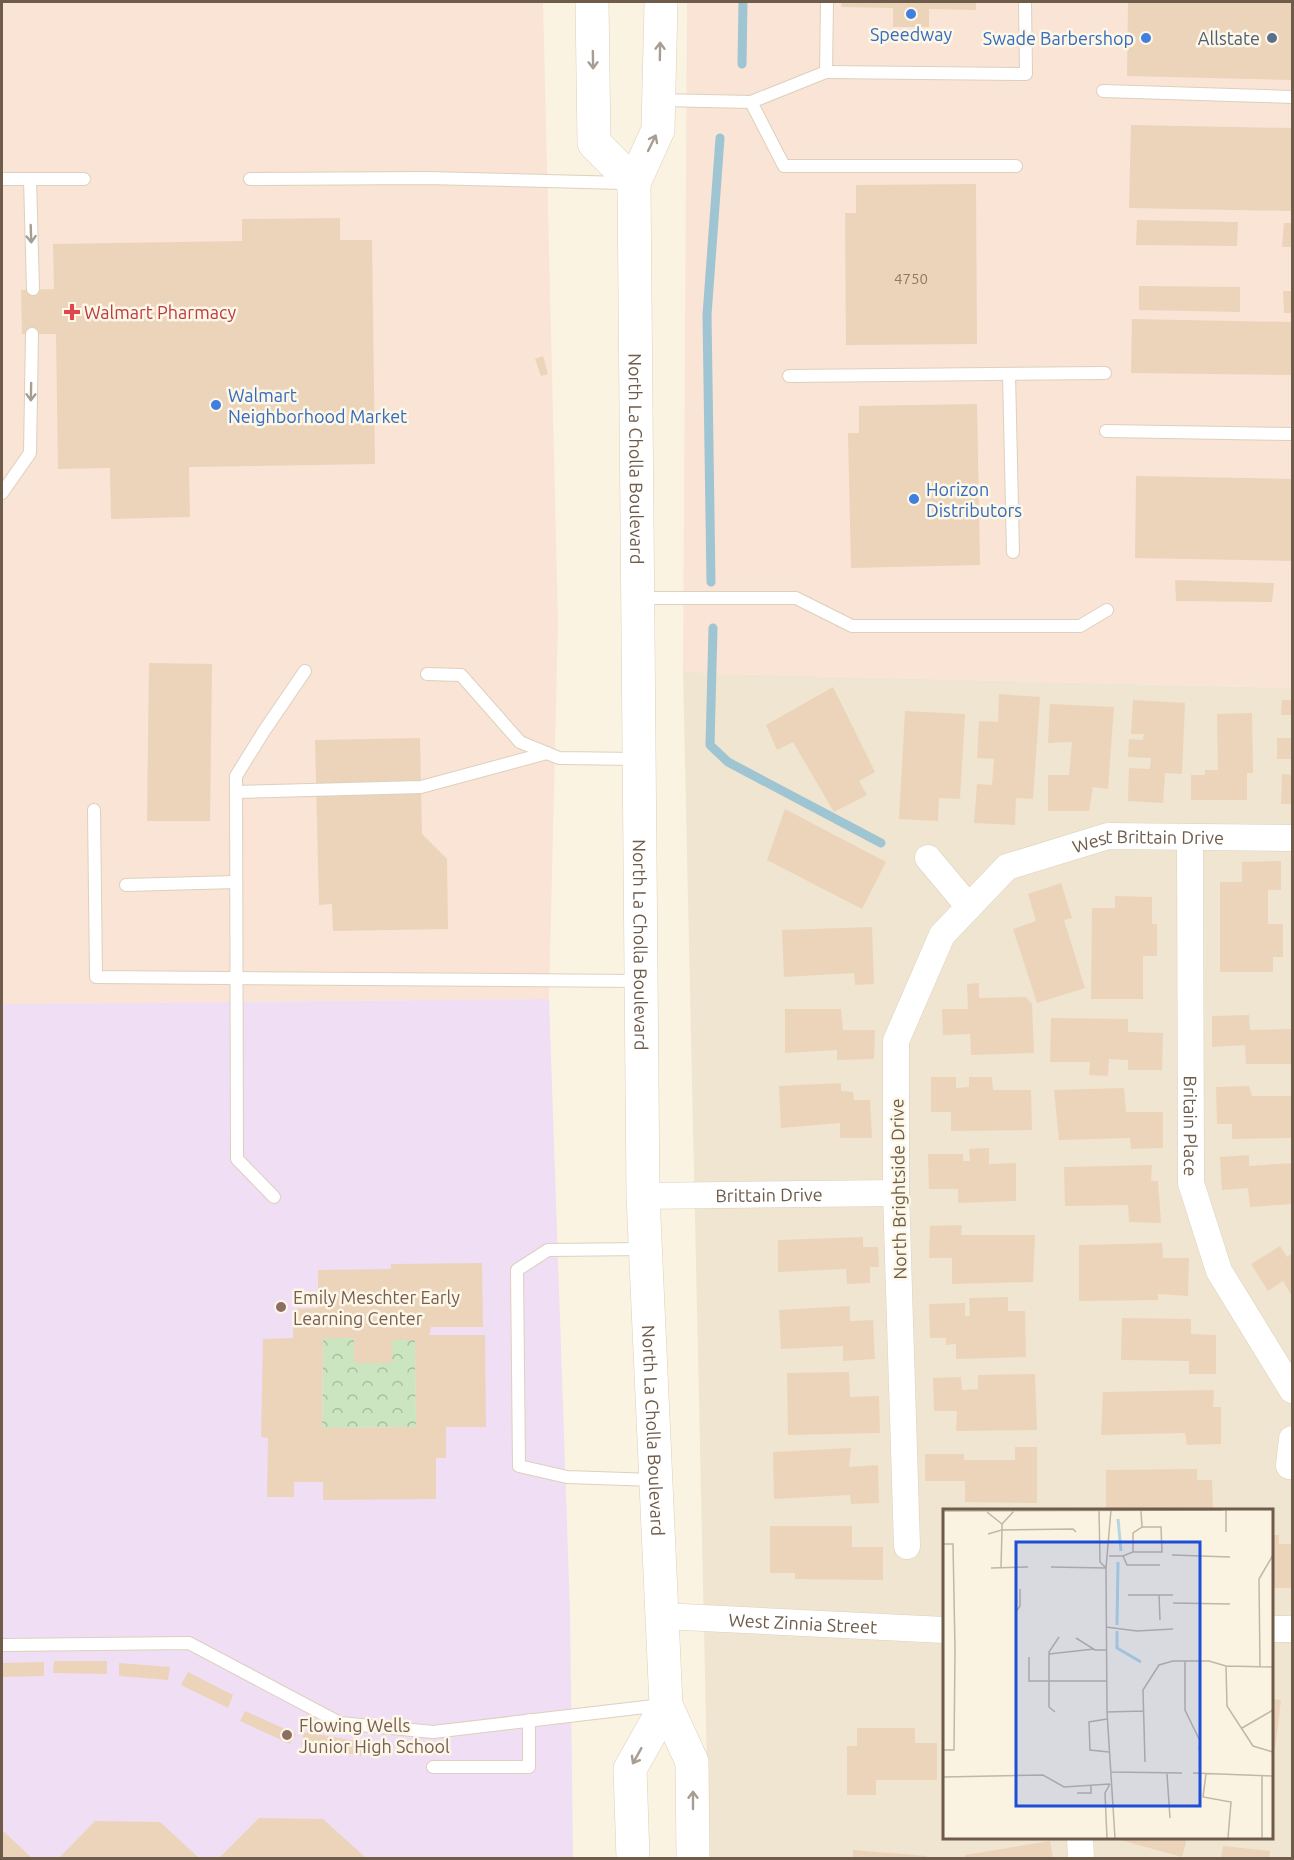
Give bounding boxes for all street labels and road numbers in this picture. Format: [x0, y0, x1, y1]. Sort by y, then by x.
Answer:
street label: North La Cholla Boulevard [626, 353, 647, 565]
street label: West Brittain Drive [1070, 826, 1224, 856]
street label: North La Cholla Boulevard [630, 839, 652, 1050]
street label: Britain Place [1181, 1076, 1201, 1176]
street label: North Brightside Drive [886, 1098, 910, 1280]
street label: Brittain Drive [715, 1184, 823, 1205]
street label: North La Cholla Boulevard [639, 1325, 668, 1537]
street label: West Zinnia Street [728, 1609, 878, 1637]

